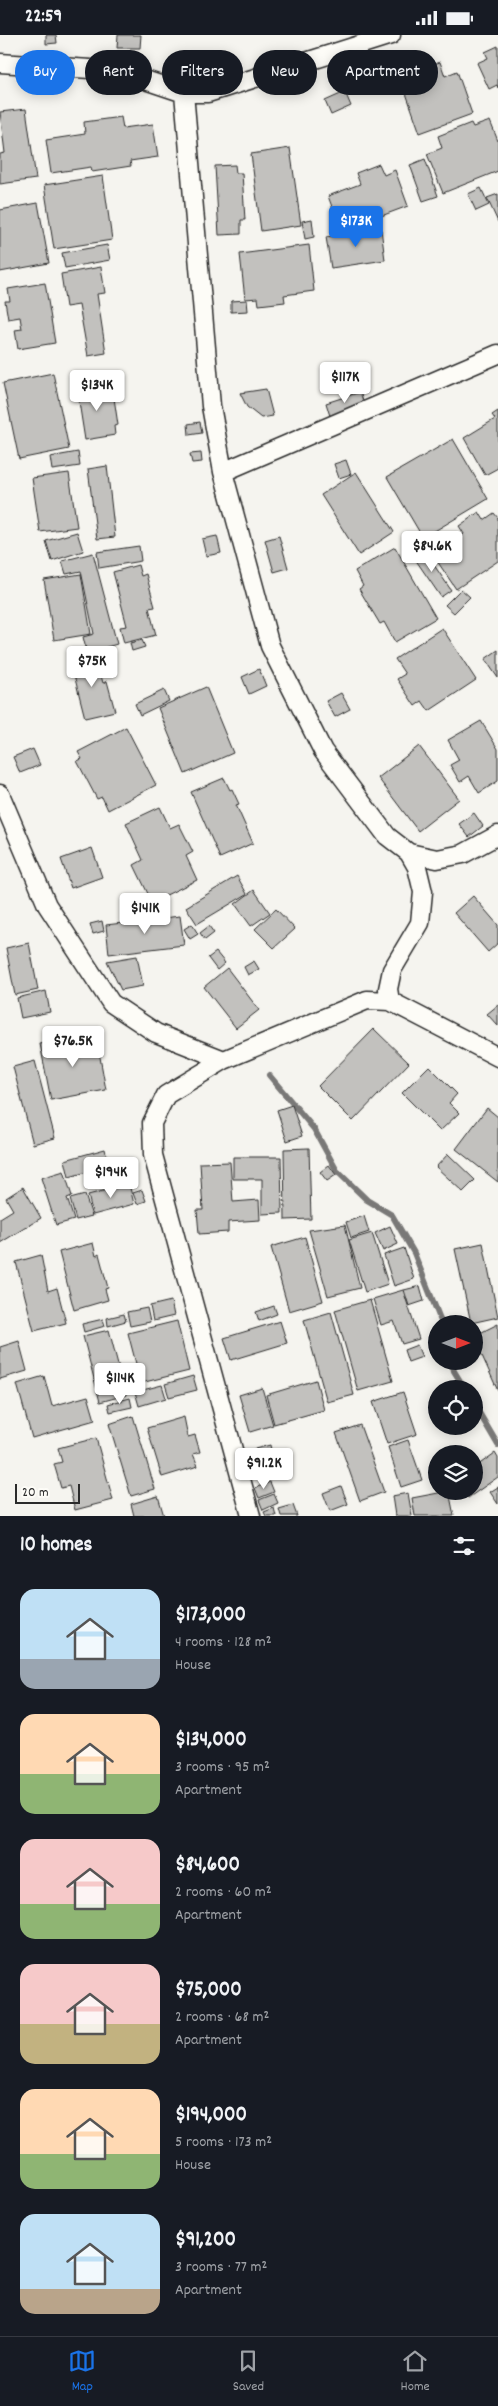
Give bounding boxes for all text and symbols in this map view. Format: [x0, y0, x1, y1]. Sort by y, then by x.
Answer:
text: 22:59 [25, 4, 62, 31]
chip: Buy [15, 50, 75, 95]
chip: Rent [85, 50, 152, 95]
chip: Filters [162, 50, 243, 95]
chip: New [253, 50, 317, 95]
chip: Apartment [327, 50, 438, 95]
pin: $173K [321, 205, 391, 248]
text: $173K [340, 210, 372, 233]
pin: $117K [310, 361, 380, 404]
text: $117K [331, 366, 359, 389]
pin: $134K [62, 369, 132, 412]
text: $134K [81, 374, 113, 397]
pin: $84.6K [391, 531, 473, 573]
text: $84.6K [412, 535, 452, 558]
pin: $75K [62, 645, 122, 688]
text: $75K [77, 650, 107, 673]
pin: $141K [110, 893, 180, 935]
text: $141K [130, 897, 160, 920]
pin: $76.5K [32, 1025, 114, 1068]
text: $76.5K [53, 1030, 93, 1053]
pin: $194K [76, 1157, 146, 1199]
text: $194K [95, 1161, 127, 1184]
north arrow [428, 1315, 482, 1370]
map controls [428, 1315, 483, 1500]
pin: $114K [85, 1363, 155, 1405]
text: $114K [105, 1367, 135, 1390]
button: locate [428, 1380, 483, 1435]
button: layers [428, 1445, 483, 1500]
pin: $91.2K [223, 1447, 305, 1490]
text: $91.2K [246, 1452, 282, 1475]
scale bar [15, 1481, 80, 1504]
text: 20 m [22, 1483, 49, 1503]
text: 10 homes [20, 1531, 92, 1561]
icon: filters [450, 1532, 478, 1560]
text: $173,000 [175, 1601, 246, 1631]
icon: home [60, 1609, 120, 1669]
text: 4 rooms · 128 m² [175, 1631, 272, 1654]
text: House [175, 1654, 211, 1677]
text: $134,000 [175, 1726, 247, 1756]
icon: home [60, 1734, 120, 1794]
text: 3 rooms · 95 m² [175, 1756, 270, 1779]
text: Apartment [175, 1779, 242, 1802]
text: $84,600 [175, 1851, 240, 1881]
icon: home [60, 1859, 120, 1919]
text: 2 rooms · 60 m² [175, 1881, 272, 1904]
text: Apartment [175, 1904, 242, 1927]
text: $75,000 [175, 1976, 242, 2006]
icon: home [60, 1984, 120, 2044]
text: 2 rooms · 68 m² [175, 2006, 269, 2029]
text: Apartment [175, 2029, 242, 2052]
text: $194,000 [175, 2101, 247, 2131]
icon: home [60, 2109, 120, 2169]
text: 5 rooms · 173 m² [175, 2131, 272, 2154]
text: House [175, 2154, 211, 2177]
text: $91,200 [175, 2226, 236, 2256]
icon: home [60, 2234, 120, 2294]
text: 3 rooms · 77 m² [175, 2256, 267, 2279]
text: Apartment [175, 2279, 242, 2302]
tab: Map [68, 2347, 96, 2397]
tab: Saved [233, 2347, 264, 2397]
tab: Home [401, 2347, 430, 2397]

